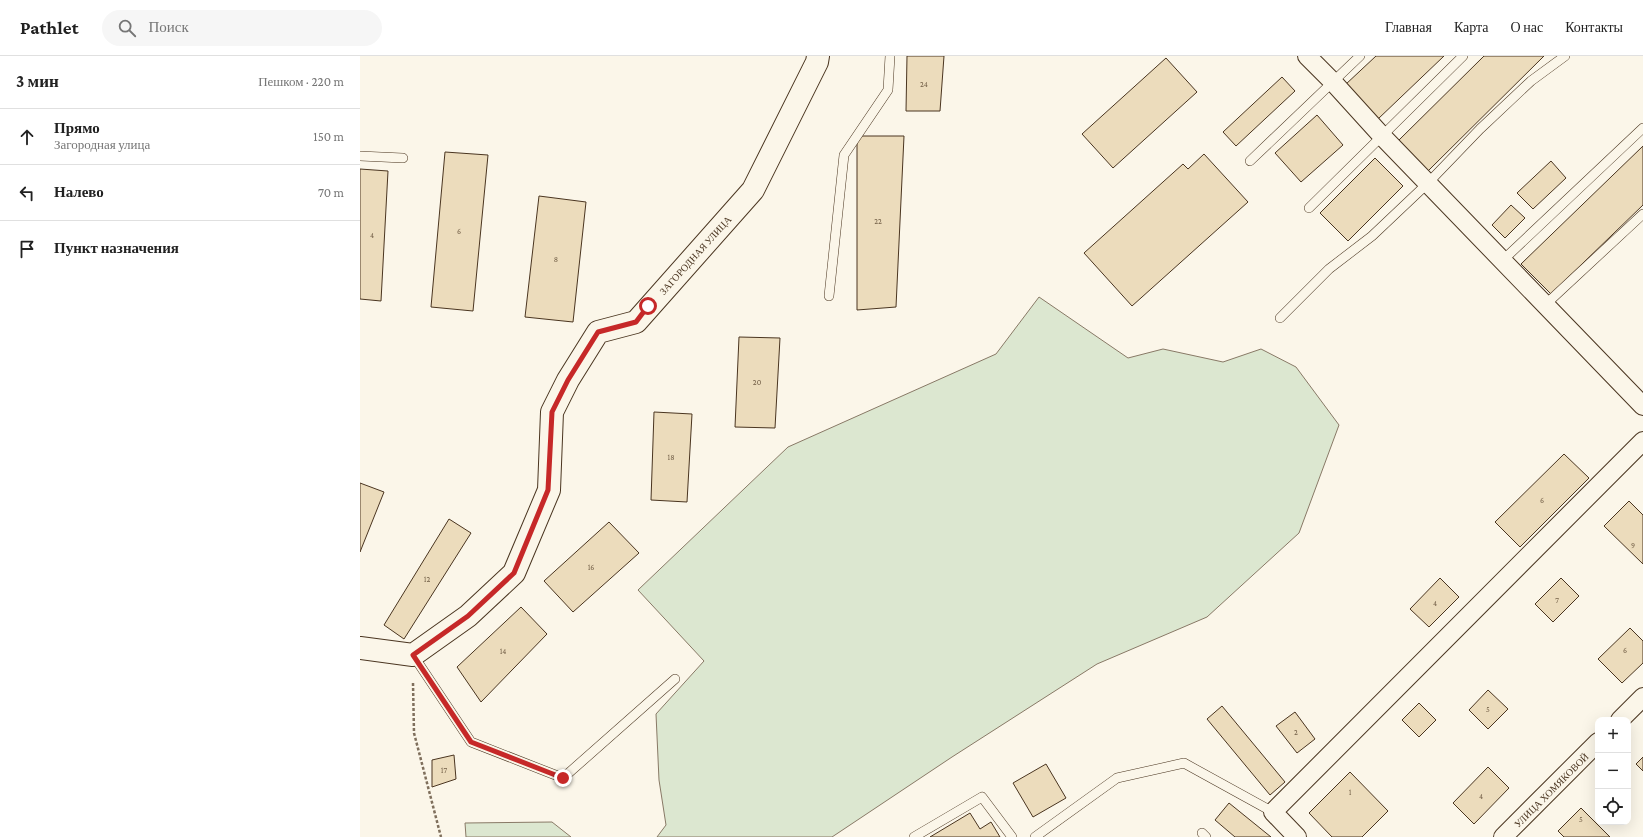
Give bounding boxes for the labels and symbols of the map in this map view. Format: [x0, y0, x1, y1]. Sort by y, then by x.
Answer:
house number: 24 [920, 80, 928, 89]
street label: ЗАГОРОДНАЯ УЛИЦА [657, 213, 734, 297]
house number: 22 [874, 217, 882, 226]
house number: 6 [457, 227, 461, 236]
house number: 4 [370, 231, 374, 240]
house number: 8 [554, 255, 558, 264]
route start [639, 297, 657, 315]
house number: 20 [753, 378, 762, 387]
house number: 18 [668, 453, 674, 462]
house number: 6 [1540, 496, 1544, 505]
house number: 9 [1631, 541, 1635, 550]
house number: 16 [588, 563, 594, 572]
house number: 12 [424, 575, 430, 584]
house number: 7 [1555, 596, 1559, 605]
house number: 4 [1433, 599, 1437, 608]
house number: 6 [1623, 646, 1627, 655]
house number: 14 [500, 647, 506, 656]
house number: 5 [1486, 705, 1490, 714]
house number: 2 [1294, 728, 1298, 737]
street label: УЛИЦА ХОМЯКОВОЙ [1512, 751, 1591, 830]
house number: 17 [441, 766, 447, 775]
route end [554, 769, 572, 787]
house number: 1 [1349, 788, 1352, 797]
house number: 4 [1479, 792, 1483, 801]
house number: 5 [1579, 815, 1583, 824]

